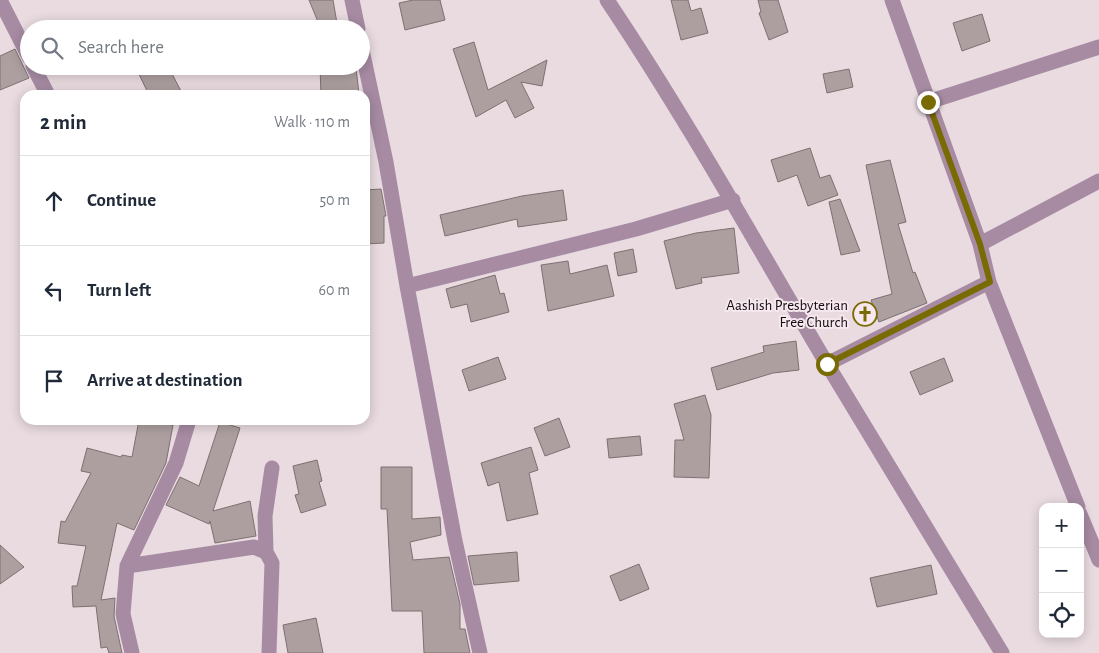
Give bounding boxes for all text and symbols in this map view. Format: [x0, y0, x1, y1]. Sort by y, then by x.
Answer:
search box [20, 20, 370, 75]
icon: search [38, 34, 66, 62]
text: Search here [78, 38, 164, 57]
route end [917, 91, 940, 114]
text: 2 min [40, 112, 87, 133]
text: Walk · 110 m [274, 114, 350, 130]
icon: ahead [40, 187, 68, 215]
text: Continue [87, 191, 156, 210]
text: 50 m [319, 192, 350, 208]
icon: left [40, 277, 68, 305]
text: Turn left [87, 281, 151, 300]
text: 60 m [319, 282, 350, 298]
place label: Aashish Presbyterian Free Church [726, 298, 848, 330]
church icon: Aashish Presbyterian Free Church [852, 301, 878, 327]
route start [816, 353, 839, 376]
icon: arrive [40, 367, 68, 395]
text: Arrive at destination [87, 371, 243, 390]
map controls [1039, 503, 1084, 638]
button: + [1039, 503, 1084, 548]
button: − [1039, 548, 1084, 593]
button: locate [1039, 593, 1084, 638]

